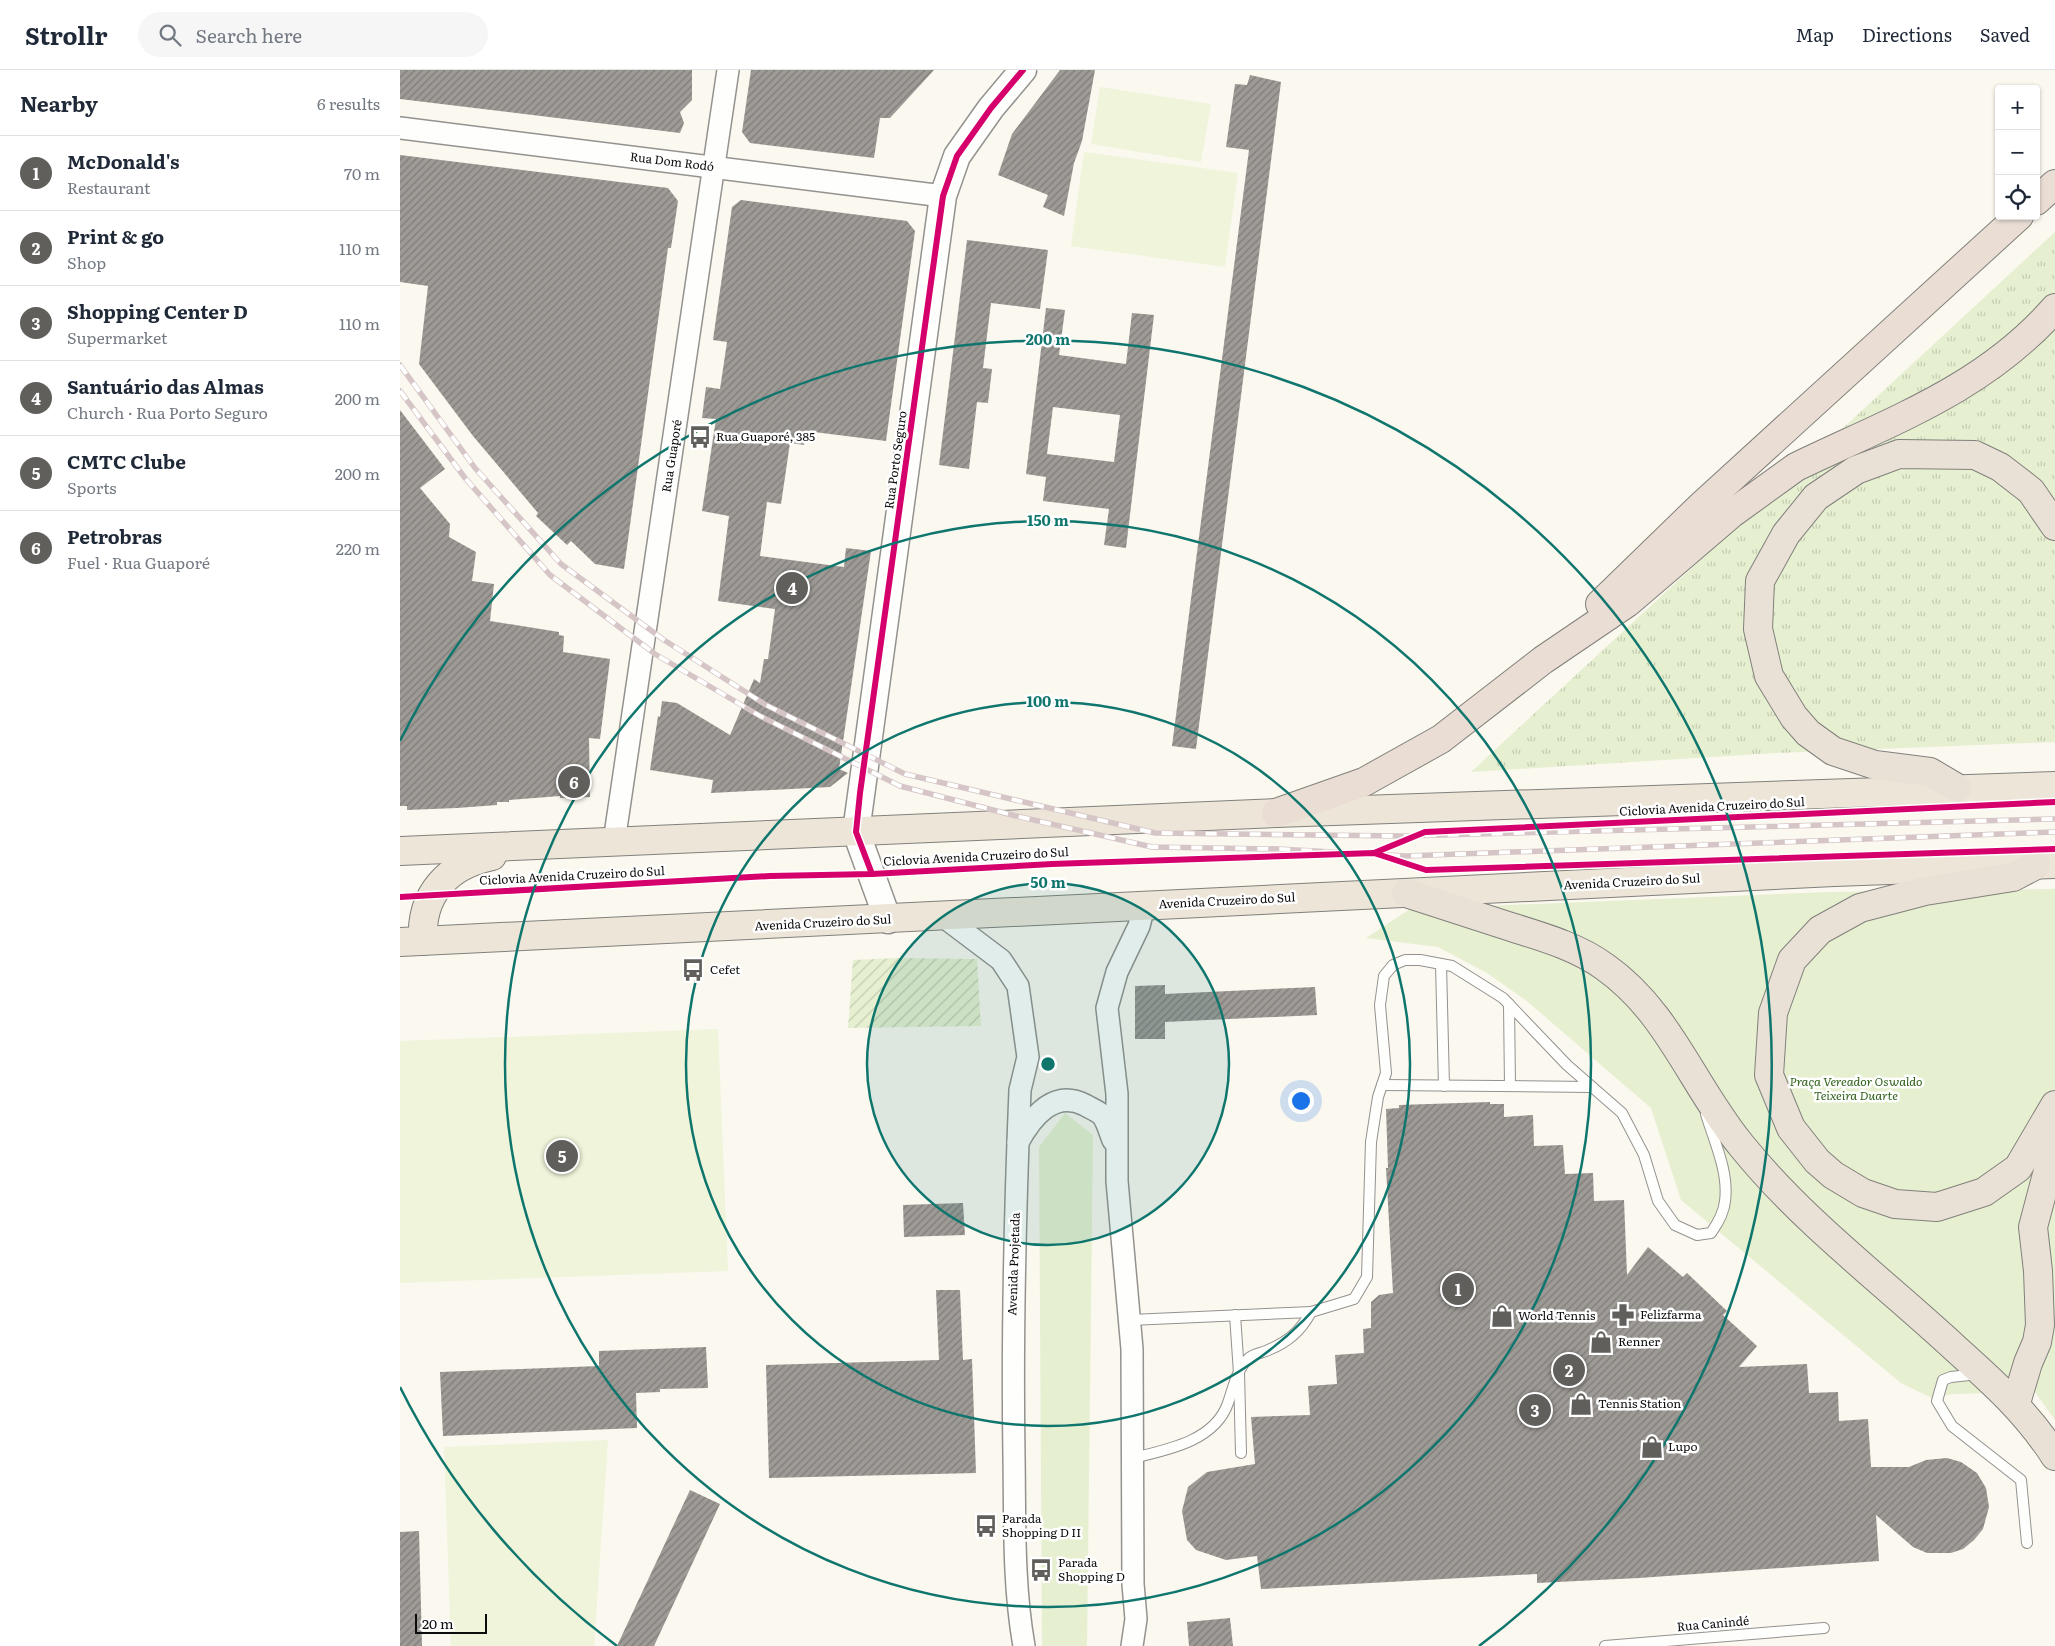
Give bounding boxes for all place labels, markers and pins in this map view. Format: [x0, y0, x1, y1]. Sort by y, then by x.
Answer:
bus stop icon: Rua Guaporé, 385 [687, 424, 713, 450]
place label: Rua Guaporé, 385 [716, 427, 815, 445]
pin: 4 [776, 569, 808, 607]
pin: 6 [558, 763, 590, 801]
bus stop icon: Cefet [680, 957, 706, 983]
place label: Cefet [710, 960, 740, 978]
centre of rings [1039, 1055, 1057, 1073]
pin: 5 [546, 1137, 578, 1175]
pin: 1 [1442, 1270, 1474, 1308]
pharmacy icon: Felizfarma [1610, 1302, 1636, 1328]
shop icon: World Tennis [1489, 1303, 1515, 1329]
place label: Felizfarma [1640, 1305, 1702, 1323]
place label: World Tennis [1518, 1306, 1596, 1324]
shop icon: Renner [1588, 1329, 1614, 1355]
place label: Renner [1618, 1332, 1660, 1350]
pin: 2 [1553, 1351, 1585, 1389]
pin: 3 [1519, 1391, 1551, 1429]
shop icon: Tennis Station [1568, 1391, 1594, 1417]
place label: Tennis Station [1598, 1394, 1681, 1412]
shop icon: Lupo [1639, 1434, 1665, 1460]
place label: Lupo [1668, 1437, 1697, 1455]
place label: Parada Shopping D II [1002, 1509, 1081, 1541]
bus stop icon: Parada Shopping D II [973, 1513, 999, 1539]
place label: Parada Shopping D [1058, 1553, 1125, 1585]
bus stop icon: Parada Shopping D [1028, 1557, 1054, 1583]

